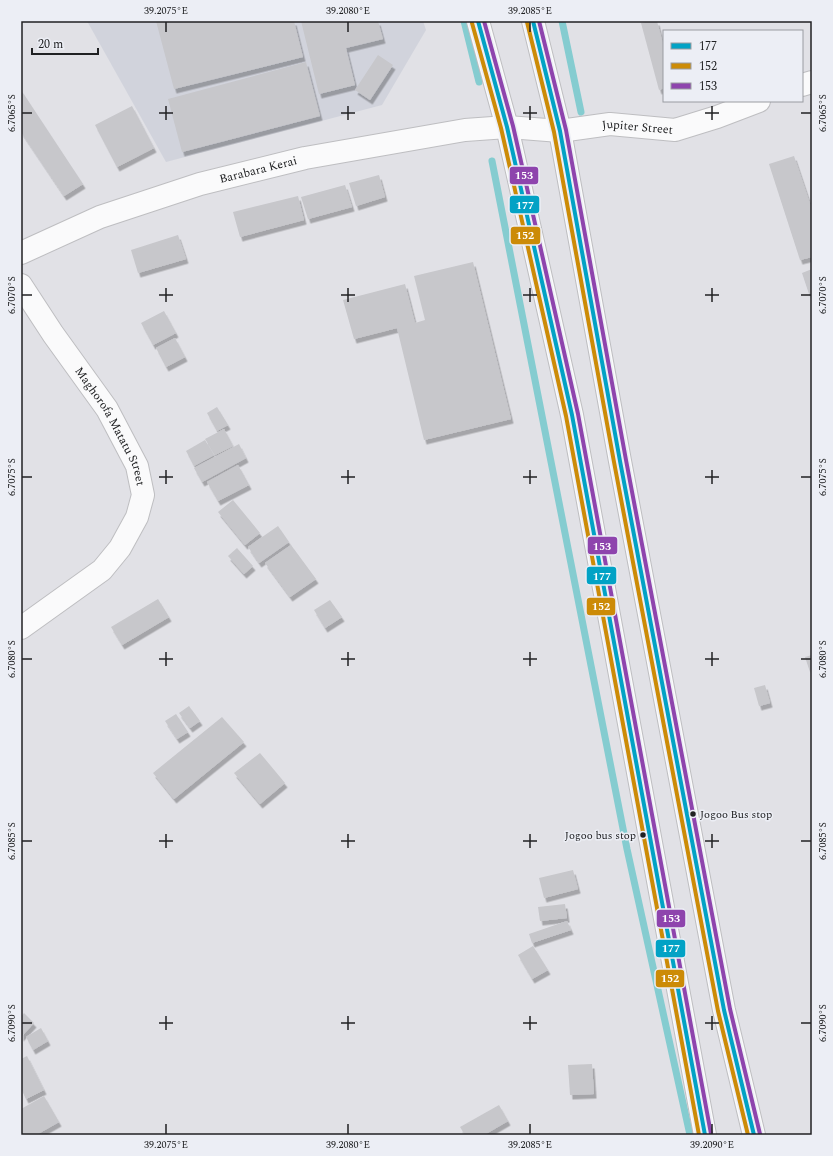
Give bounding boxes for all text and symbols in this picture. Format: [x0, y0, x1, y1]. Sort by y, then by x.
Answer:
text: 39.2075°E [144, 3, 188, 19]
text: 39.2080°E [326, 3, 370, 19]
text: 39.2085°E [508, 3, 552, 19]
scale bar [32, 30, 98, 56]
legend [663, 30, 803, 102]
text: 20 m [38, 35, 63, 54]
text: 177 [699, 37, 717, 56]
text: 152 [699, 57, 717, 76]
text: 153 [699, 77, 717, 96]
text: 6.7065°S [4, 94, 20, 132]
text: 6.7065°S [815, 94, 831, 132]
street label: Jupiter Street [601, 115, 674, 140]
street label: Barabara Kerai [217, 151, 299, 189]
line badge: 153 [509, 166, 539, 185]
text: 153 [515, 167, 533, 184]
line badge: 177 [509, 195, 540, 214]
text: 177 [516, 197, 534, 214]
line badge: 152 [510, 226, 541, 245]
text: 152 [516, 227, 534, 244]
text: 6.7070°S [4, 276, 20, 314]
text: 6.7070°S [815, 276, 831, 314]
street label: Maghorofa Matatu Street [70, 363, 150, 488]
text: 6.7075°S [4, 458, 20, 496]
text: 6.7075°S [815, 458, 831, 496]
line badge: 153 [587, 536, 618, 555]
text: 153 [593, 538, 611, 555]
line badge: 177 [586, 566, 617, 585]
text: 177 [593, 568, 611, 585]
line badge: 152 [586, 597, 616, 616]
text: 152 [592, 598, 610, 615]
text: 6.7080°S [4, 640, 20, 678]
text: 6.7080°S [815, 640, 831, 678]
place label: Jogoo Bus stop [700, 806, 772, 823]
marker: Jogoo Bus stop [688, 809, 698, 819]
text: 6.7085°S [4, 822, 20, 860]
text: 6.7085°S [815, 822, 831, 860]
place label: Jogoo bus stop [565, 827, 636, 844]
marker: Jogoo bus stop [638, 830, 648, 840]
line badge: 153 [656, 909, 686, 928]
text: 153 [662, 910, 680, 927]
line badge: 177 [655, 939, 686, 958]
text: 177 [662, 940, 680, 957]
line badge: 152 [655, 969, 685, 988]
text: 152 [661, 970, 679, 987]
text: 6.7090°S [4, 1004, 20, 1042]
text: 6.7090°S [815, 1004, 831, 1042]
text: 39.2075°E [144, 1137, 188, 1153]
text: 39.2080°E [326, 1137, 370, 1153]
text: 39.2085°E [508, 1137, 552, 1153]
text: 39.2090°E [690, 1137, 734, 1153]

